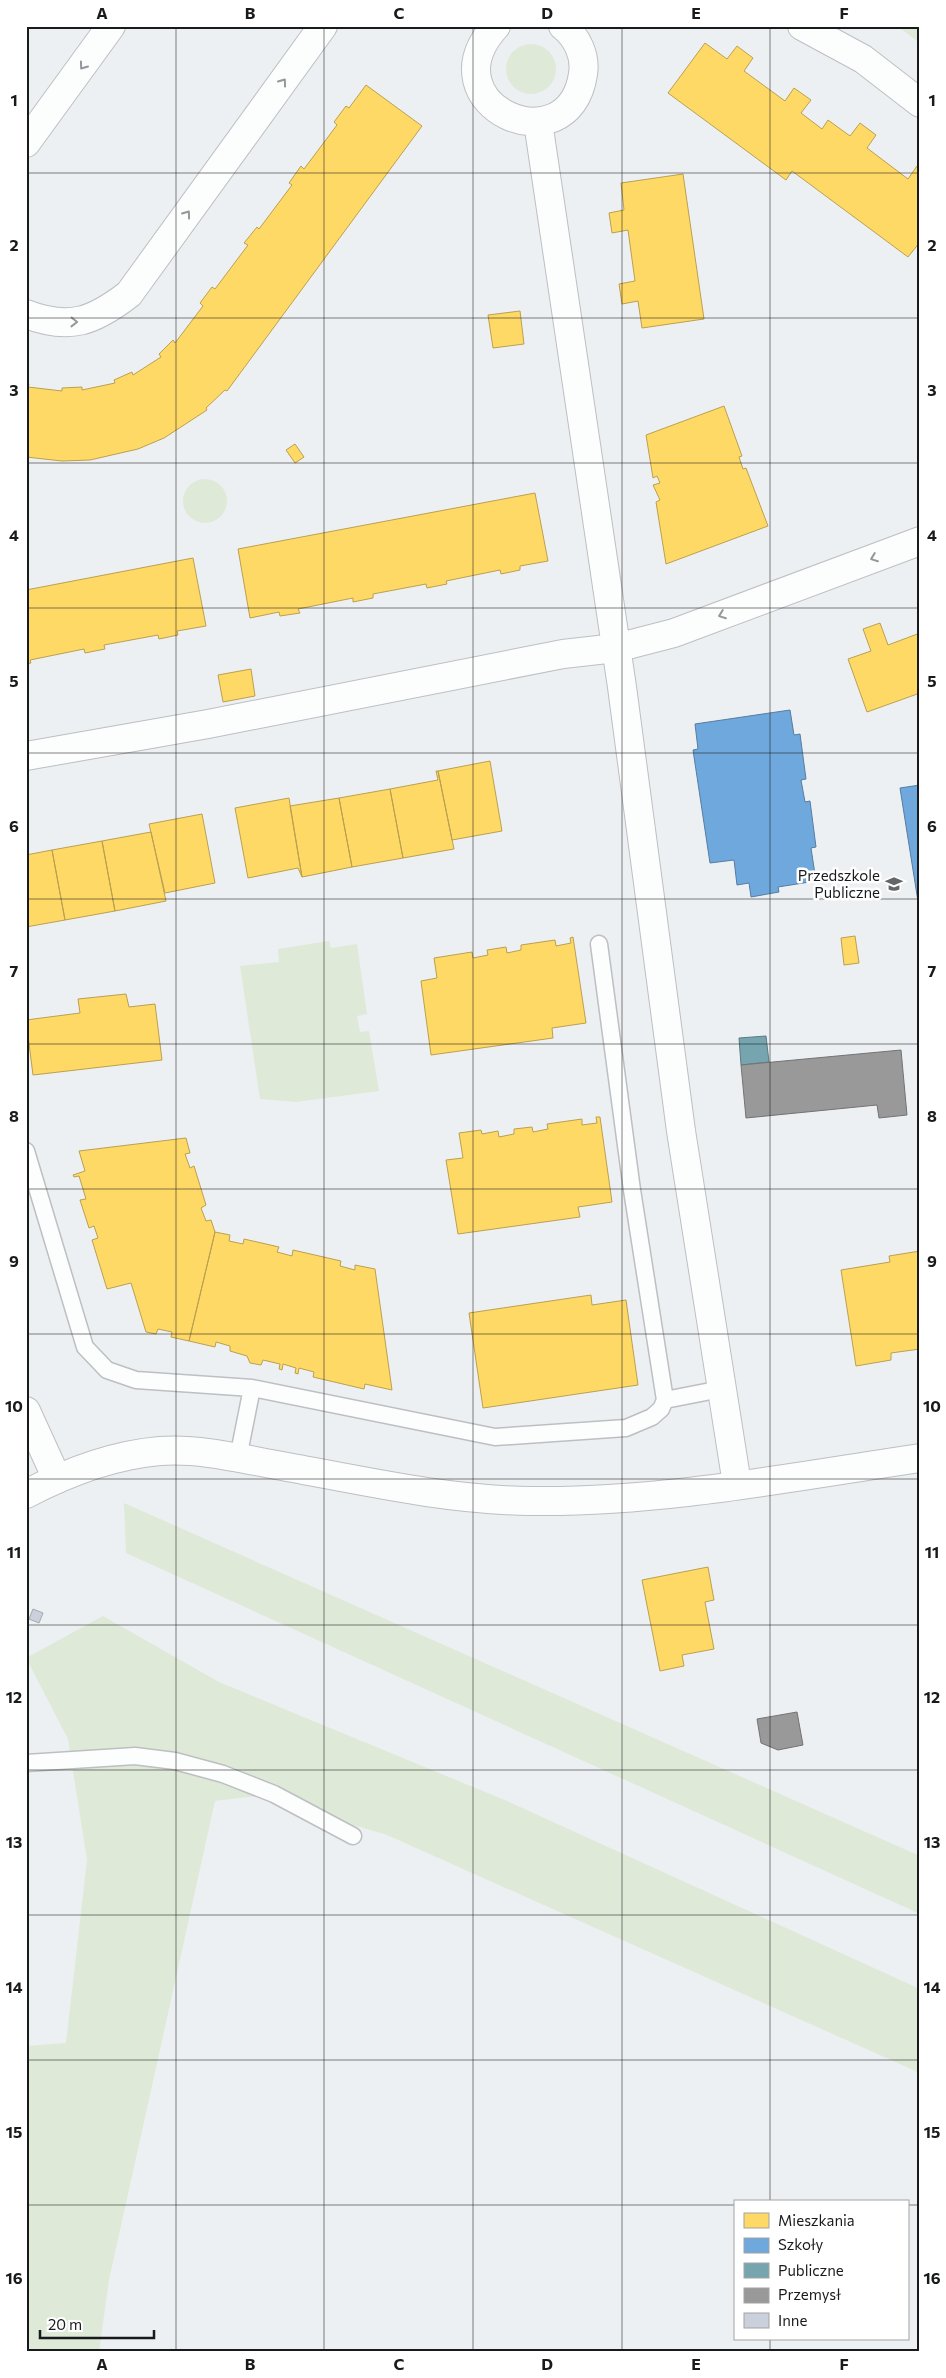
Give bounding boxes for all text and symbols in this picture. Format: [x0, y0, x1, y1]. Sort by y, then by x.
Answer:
text: A [96, 3, 108, 22]
text: B [245, 3, 256, 22]
text: C [394, 3, 405, 22]
text: D [541, 3, 553, 22]
text: E [691, 3, 701, 22]
text: F [839, 3, 849, 22]
one-way arrow [80, 60, 88, 69]
one-way arrow [277, 79, 285, 88]
text: 1 [10, 90, 18, 109]
text: 1 [928, 90, 936, 109]
one-way arrow [181, 210, 190, 219]
text: 2 [9, 235, 19, 254]
text: 2 [927, 235, 937, 254]
one-way arrow [70, 317, 78, 327]
text: 3 [9, 380, 19, 399]
text: 3 [927, 380, 937, 399]
text: 4 [9, 525, 19, 544]
text: 4 [927, 525, 937, 544]
one-way arrow [870, 552, 879, 562]
one-way arrow [718, 609, 727, 619]
text: 5 [9, 671, 19, 690]
text: 5 [927, 671, 937, 690]
text: 6 [9, 816, 19, 835]
text: 6 [927, 816, 937, 835]
place label: Przedszkole Publiczne [798, 866, 880, 901]
school or university icon: Przedszkole Publiczne [884, 874, 904, 894]
text: 7 [10, 961, 19, 980]
text: 7 [928, 961, 937, 980]
text: 8 [9, 1106, 19, 1125]
text: 8 [927, 1106, 937, 1125]
text: 9 [9, 1251, 19, 1270]
text: 9 [927, 1251, 937, 1270]
text: 10 [5, 1396, 23, 1415]
text: 10 [923, 1396, 941, 1415]
text: 11 [7, 1542, 21, 1561]
text: 11 [925, 1542, 939, 1561]
text: 12 [6, 1687, 22, 1706]
text: 12 [924, 1687, 940, 1706]
text: 13 [6, 1832, 22, 1851]
text: 13 [924, 1832, 940, 1851]
text: 14 [5, 1977, 23, 1996]
text: 14 [923, 1977, 941, 1996]
text: 15 [6, 2122, 22, 2141]
text: 15 [924, 2122, 940, 2141]
legend [734, 2200, 908, 2340]
text: Mieszkania [778, 2211, 855, 2229]
text: Szkoły [778, 2235, 824, 2253]
text: Publiczne [778, 2261, 844, 2279]
text: 16 [5, 2268, 23, 2287]
text: 16 [923, 2268, 941, 2287]
text: Przemysł [778, 2285, 841, 2303]
scale bar [40, 2308, 154, 2340]
text: Inne [778, 2311, 807, 2329]
text: 20 m [48, 2315, 82, 2333]
text: A [96, 2354, 108, 2373]
text: B [245, 2354, 256, 2373]
text: C [394, 2354, 405, 2373]
text: D [541, 2354, 553, 2373]
text: E [691, 2354, 701, 2373]
text: F [839, 2354, 849, 2373]

